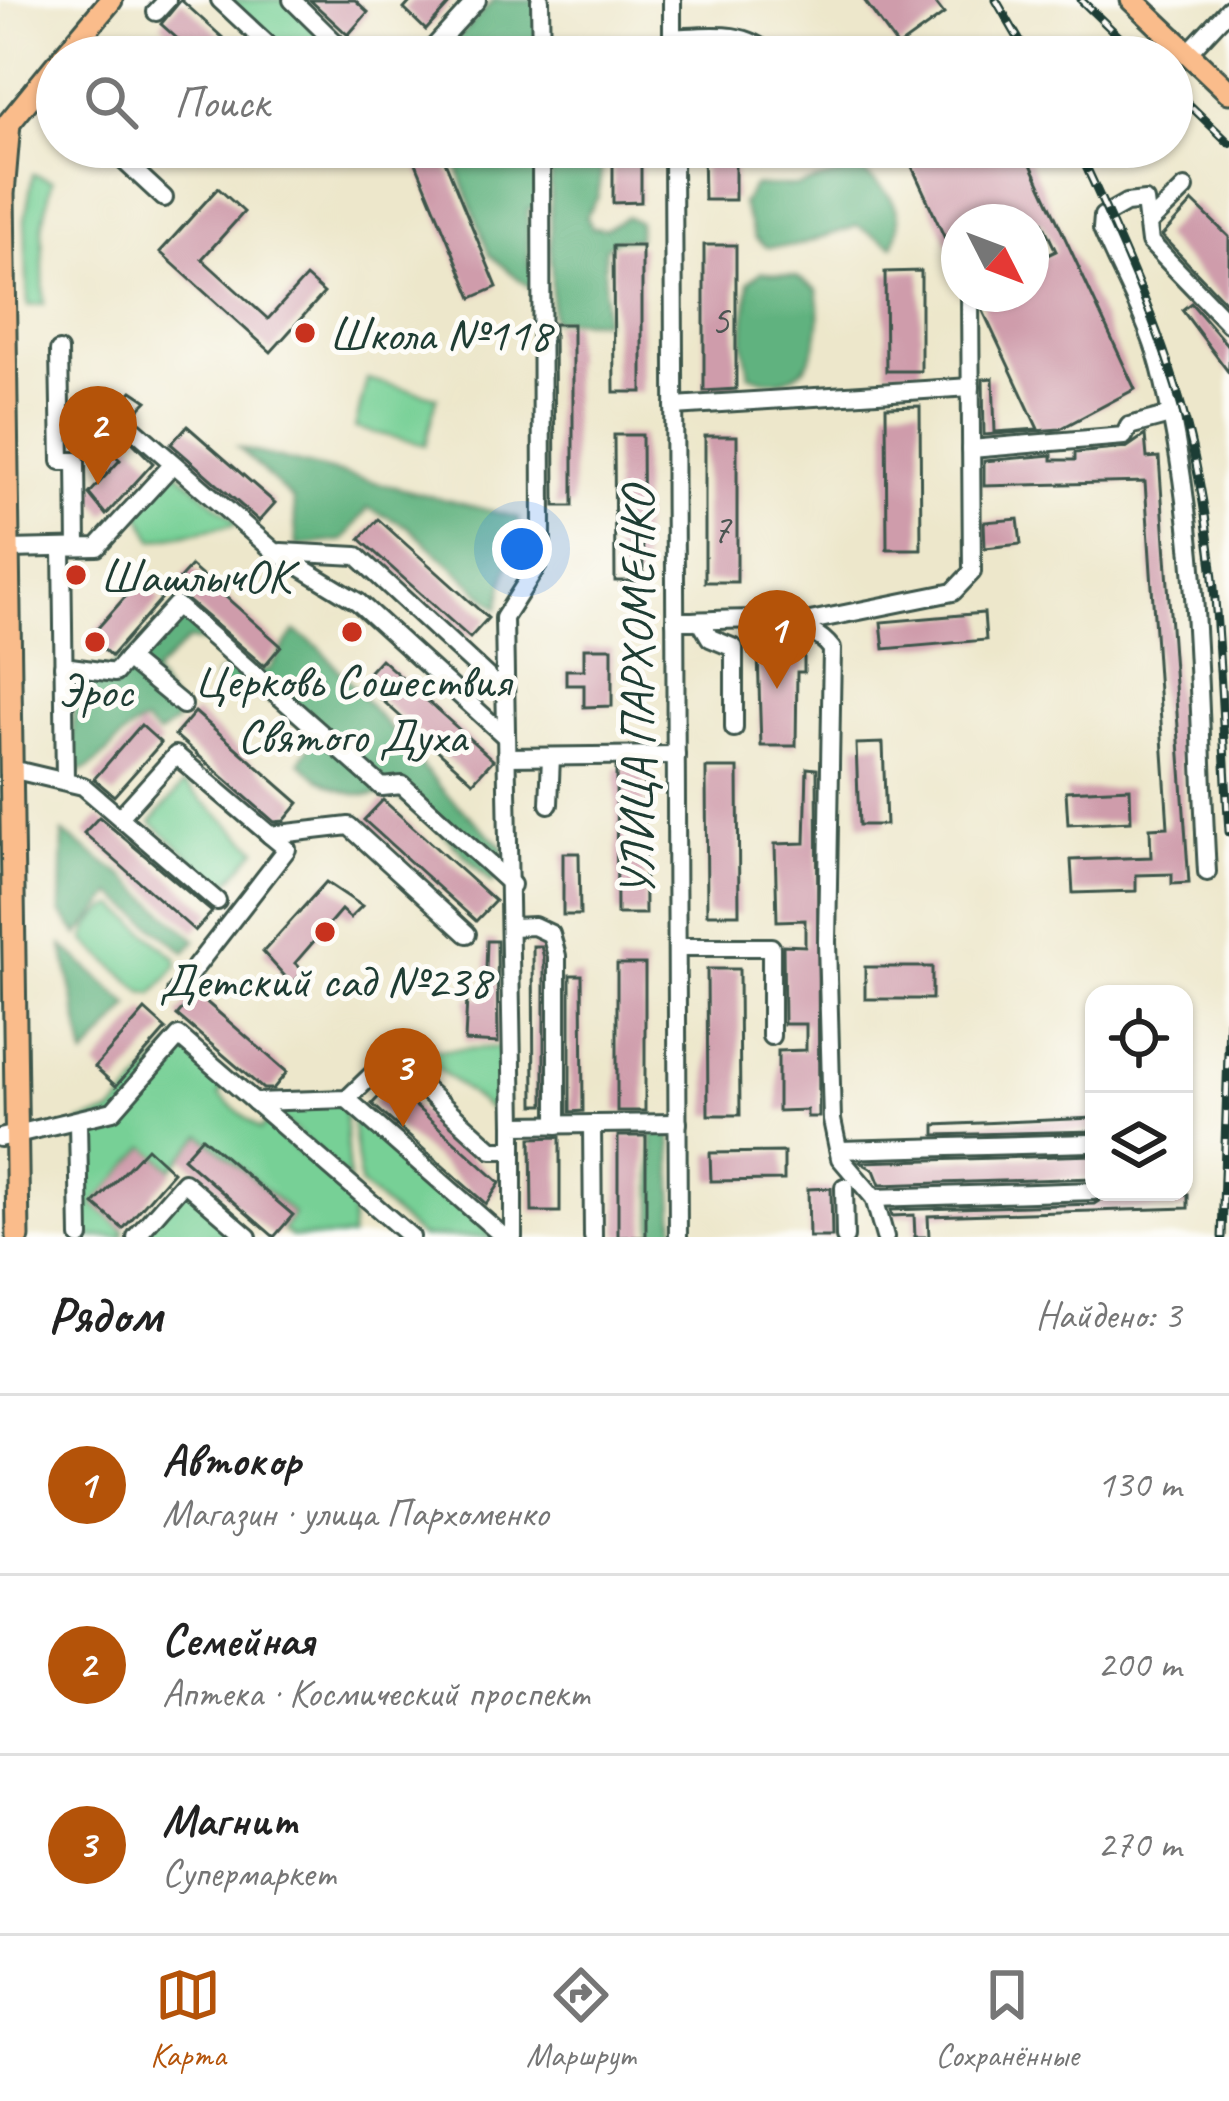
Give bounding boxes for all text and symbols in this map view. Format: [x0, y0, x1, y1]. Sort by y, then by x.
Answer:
search box [36, 36, 1193, 168]
icon: search [78, 69, 144, 135]
text: Поиск [174, 74, 269, 131]
north arrow [941, 204, 1049, 312]
house number: 5 [711, 294, 732, 347]
place label: Школа №118 [329, 304, 555, 364]
marker: Школа №118 [292, 320, 318, 346]
pin: 2 [59, 386, 137, 485]
street label: УЛИЦА ПАРХОМЕНКО [607, 482, 667, 897]
house number: 7 [712, 502, 733, 555]
your location [492, 519, 552, 579]
place label: ШашлычОК [100, 546, 300, 606]
marker: ШашлычОК [63, 562, 89, 588]
pin: 1 [738, 590, 816, 689]
marker: Церковь Сошествия Святого Духа [339, 619, 365, 645]
marker: Эрос [82, 629, 108, 655]
place label: Церковь Сошествия Святого Духа [194, 651, 514, 766]
place label: Эрос [57, 661, 135, 721]
marker: Детский сад №238 [312, 919, 338, 945]
place label: Детский сад №238 [159, 951, 495, 1011]
map controls [1085, 985, 1193, 1201]
button: locate [1085, 985, 1193, 1093]
pin: 3 [364, 1028, 442, 1127]
button: layers [1085, 1093, 1193, 1201]
text: Рядом [48, 1283, 162, 1347]
text: Найдено: 3 [1036, 1291, 1181, 1340]
text: Автокор [162, 1432, 300, 1489]
text: 1 [78, 1460, 96, 1509]
text: 130 m [1097, 1460, 1181, 1509]
text: Магазин · улица Пархоменко [162, 1489, 548, 1538]
text: Семейная [162, 1612, 314, 1669]
text: 2 [78, 1640, 96, 1689]
text: 200 m [1097, 1640, 1181, 1689]
text: Аптека · Космический проспект [162, 1669, 590, 1718]
text: Магнит [162, 1792, 298, 1849]
text: 3 [78, 1820, 96, 1869]
text: 270 m [1097, 1820, 1181, 1869]
text: Супермаркет [162, 1849, 336, 1898]
tab: Карта [150, 1962, 226, 2076]
tab: Маршрут [526, 1962, 635, 2076]
tab: Сохранённые [935, 1962, 1079, 2076]

